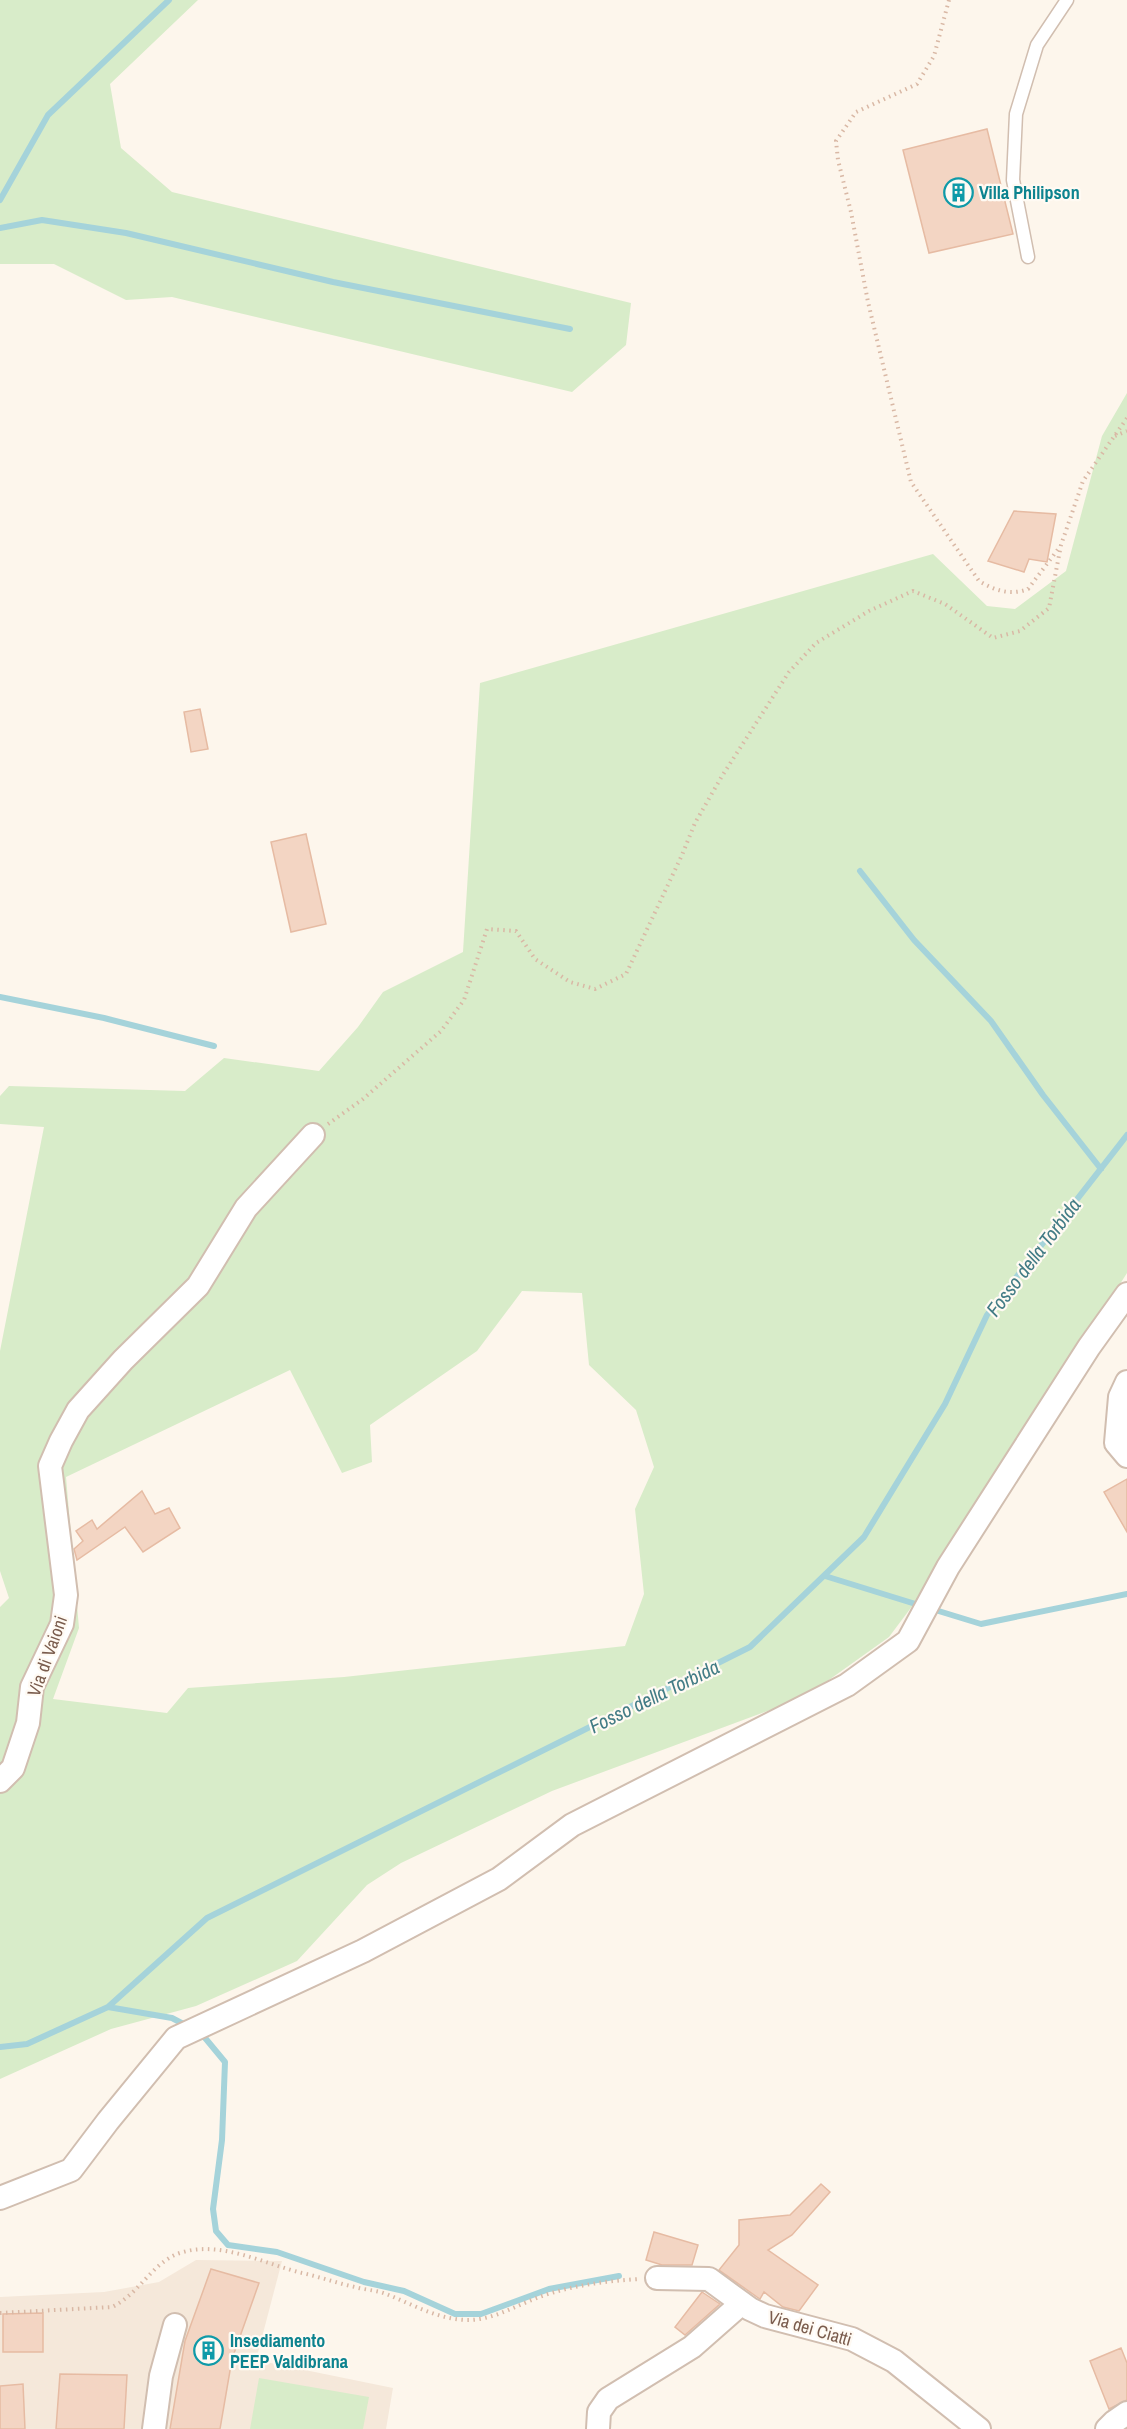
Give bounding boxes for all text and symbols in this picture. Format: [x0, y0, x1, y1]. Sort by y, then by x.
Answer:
building icon: Villa Philipson [942, 176, 974, 208]
place label: Villa Philipson [979, 180, 1080, 205]
water label: Fosso della Torbida [980, 1192, 1086, 1322]
street label: Via di Vaioni [21, 1612, 73, 1700]
water label: Fosso della Torbida [584, 1653, 724, 1739]
street label: Via dei Ciatti [765, 2304, 855, 2352]
place label: Insediamento PEEP Valdibrana [230, 2328, 349, 2374]
building icon: Insediamento PEEP Valdibrana [193, 2334, 225, 2366]

